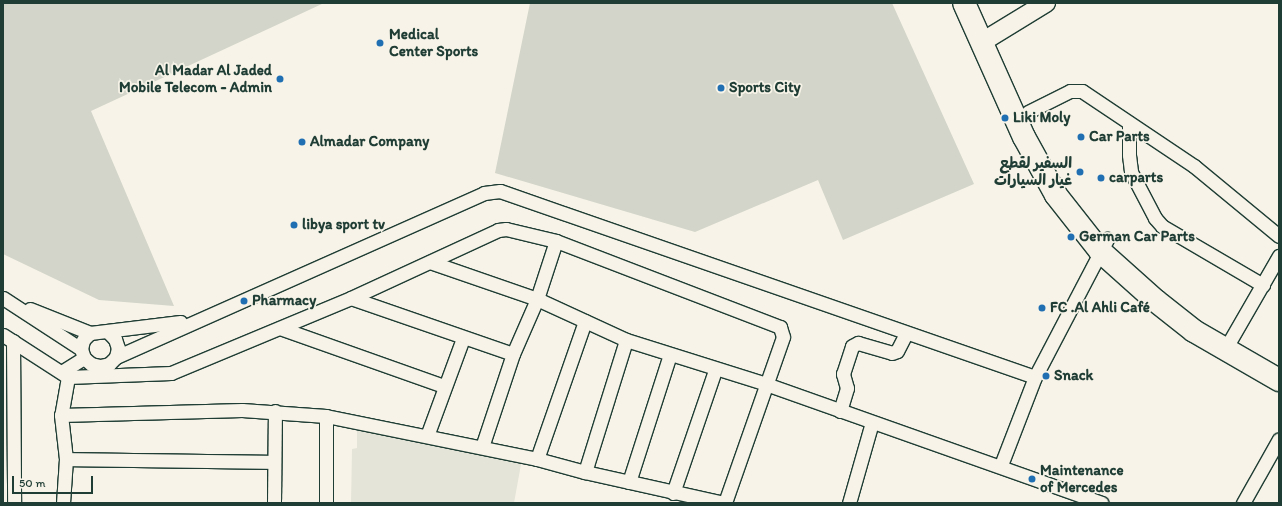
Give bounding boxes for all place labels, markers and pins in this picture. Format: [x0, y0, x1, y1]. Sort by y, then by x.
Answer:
place label: Medical Center Sports [389, 25, 478, 60]
marker: Medical Center Sports [374, 37, 386, 49]
place label: Al Madar Al Jaded Mobile Telecom - Admin [118, 61, 272, 96]
marker: Al Madar Al Jaded Mobile Telecom - Admin [275, 74, 285, 84]
place label: Sports City [729, 79, 801, 97]
marker: Sports City [716, 83, 726, 93]
place label: Liki Moly [1013, 109, 1070, 127]
marker: Liki Moly [1000, 113, 1010, 123]
place label: Car Parts [1089, 128, 1150, 146]
marker: Car Parts [1076, 132, 1086, 142]
place label: Almadar Company [310, 133, 429, 151]
marker: Almadar Company [297, 137, 307, 147]
place label: السفير لقطع غيار السيارات [994, 154, 1072, 189]
marker: السفير لقطع غيار السيارات [1075, 167, 1085, 177]
place label: carparts [1109, 169, 1163, 187]
marker: carparts [1096, 173, 1106, 183]
place label: libya sport tv [302, 216, 385, 234]
marker: libya sport tv [289, 220, 299, 230]
place label: German Car Parts [1079, 228, 1195, 246]
marker: German Car Parts [1066, 232, 1076, 242]
place label: Pharmacy [252, 292, 316, 310]
marker: Pharmacy [239, 296, 249, 306]
place label: FC .Al Ahli Café [1050, 299, 1151, 317]
marker: FC .Al Ahli Café [1037, 303, 1047, 313]
place label: Snack [1054, 367, 1093, 385]
marker: Snack [1041, 371, 1051, 381]
place label: Maintenance of Mercedes [1040, 461, 1124, 496]
marker: Maintenance of Mercedes [1027, 474, 1037, 484]

